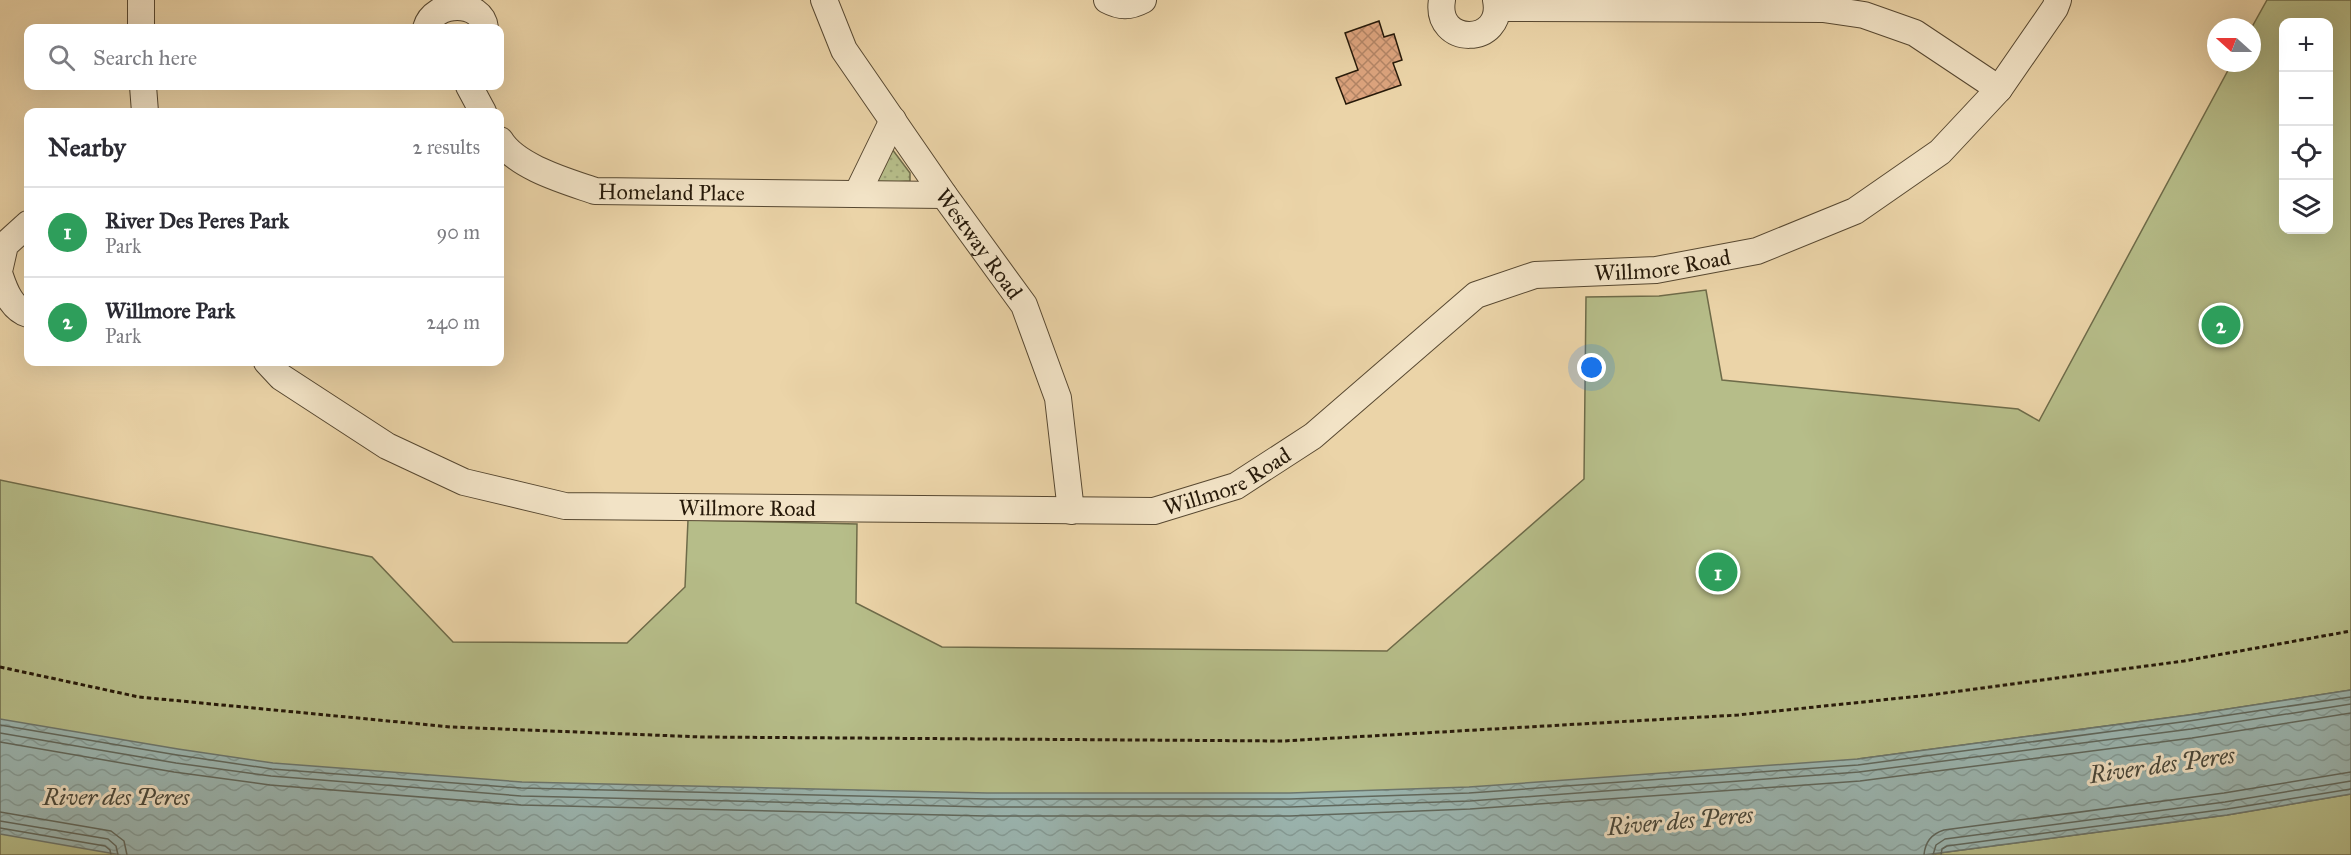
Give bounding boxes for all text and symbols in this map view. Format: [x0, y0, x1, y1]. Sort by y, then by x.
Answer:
north arrow [2207, 18, 2261, 72]
map controls [2279, 18, 2333, 234]
button: + [2279, 18, 2333, 72]
search box [24, 24, 504, 90]
icon: search [45, 41, 78, 74]
text: Search here [93, 44, 197, 71]
button: − [2279, 72, 2333, 126]
button: locate [2279, 126, 2333, 180]
text: Nearby [48, 131, 126, 163]
text: 2 results [412, 135, 480, 159]
street label: Homeland Place [598, 178, 745, 206]
button: layers [2279, 180, 2333, 234]
street label: Westway Road [930, 183, 1029, 304]
text: River Des Peres Park [105, 207, 289, 234]
text: 1 [64, 220, 71, 244]
text: 90 m [437, 220, 480, 244]
text: Park [105, 234, 141, 258]
street label: Willmore Road [1594, 243, 1733, 286]
text: Willmore Park [105, 297, 235, 324]
pin: 2 [2202, 302, 2240, 348]
text: 2 [63, 310, 72, 334]
text: 240 m [426, 310, 480, 334]
text: Park [105, 324, 141, 348]
your location [1577, 353, 1606, 382]
street label: Willmore Road [1160, 441, 1295, 521]
street label: Willmore Road [678, 493, 816, 522]
pin: 1 [1698, 550, 1738, 594]
water label: River des Peres [2086, 740, 2238, 790]
water label: River des Peres [42, 782, 190, 812]
water label: River des Peres [1605, 800, 1755, 842]

